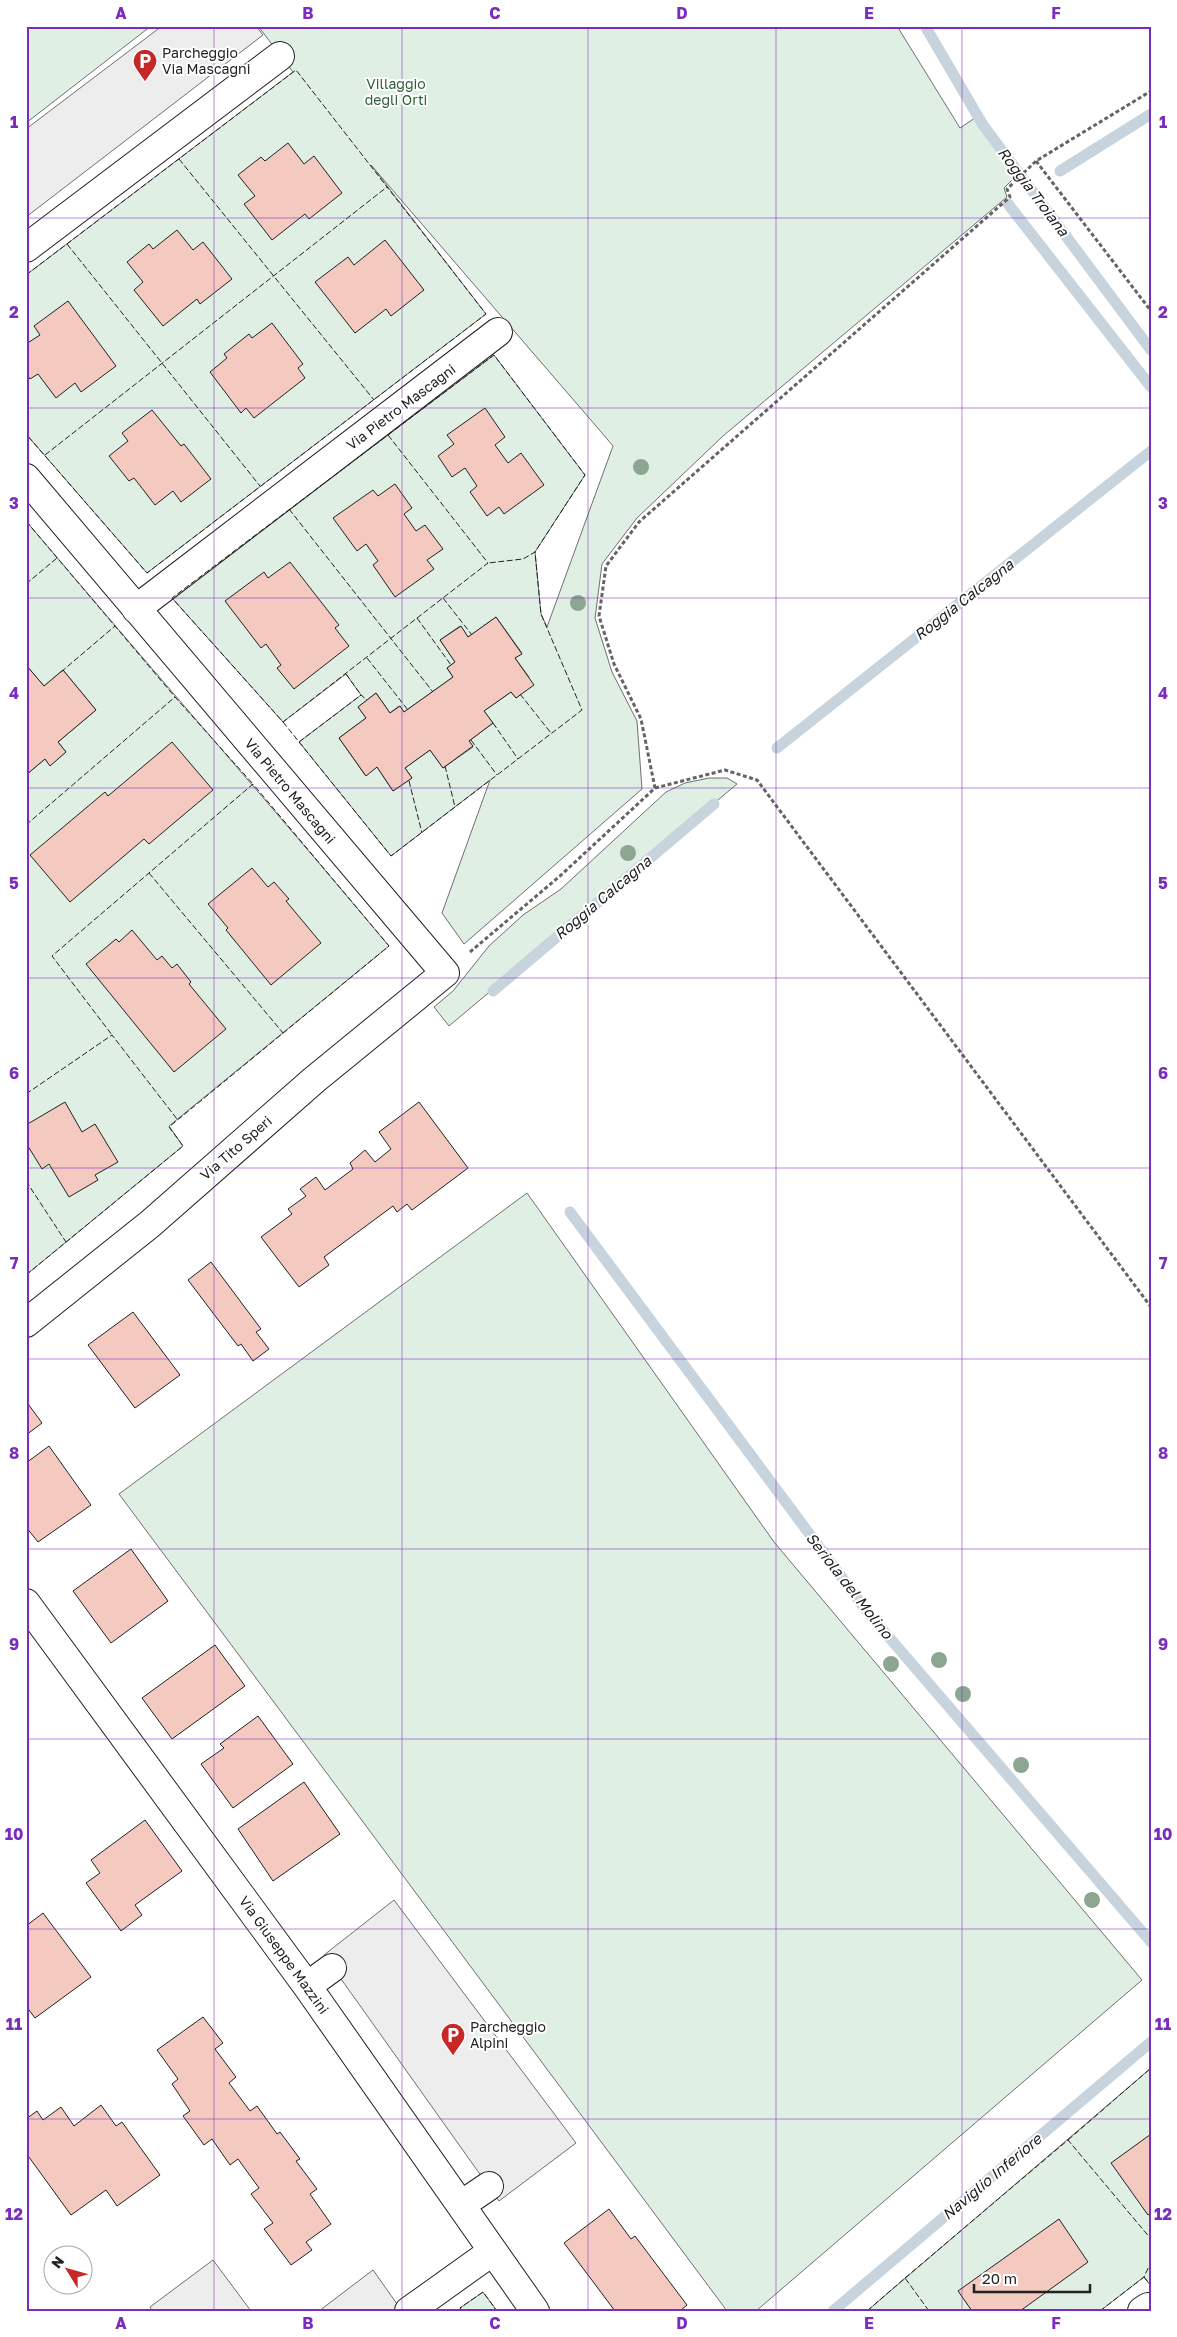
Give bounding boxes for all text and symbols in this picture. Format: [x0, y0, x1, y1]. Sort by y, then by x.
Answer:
text: A [115, 3, 127, 23]
text: B [302, 3, 314, 23]
text: C [489, 3, 501, 23]
text: D [676, 3, 688, 23]
text: E [864, 3, 874, 23]
text: F [1051, 3, 1061, 23]
place label: Parcheggio Via Mascagni [162, 44, 250, 77]
parking icon: Parcheggio Via Mascagni [132, 48, 158, 82]
park label: Villaggio degli Orti [365, 75, 427, 108]
text: 1 [10, 112, 18, 132]
text: 1 [1159, 112, 1167, 132]
water label: Roggia Troiana [994, 143, 1073, 240]
text: 2 [9, 302, 19, 322]
text: 2 [1158, 302, 1168, 322]
street label: Via Pietro Mascagni [343, 360, 459, 453]
text: 3 [9, 493, 19, 513]
text: 3 [1158, 493, 1168, 513]
water label: Roggia Calcagna [910, 555, 1017, 644]
text: 4 [9, 683, 19, 703]
text: 4 [1158, 683, 1168, 703]
street label: Via Pietro Mascagni [241, 735, 339, 847]
water label: Roggia Calcagna [550, 851, 655, 944]
text: 5 [9, 873, 19, 893]
text: 5 [1158, 873, 1168, 893]
text: 6 [9, 1063, 19, 1083]
text: 6 [1158, 1063, 1168, 1083]
street label: Via Tito Speri [196, 1112, 275, 1183]
text: 7 [10, 1253, 19, 1273]
text: 7 [1159, 1253, 1168, 1273]
text: 8 [9, 1443, 19, 1463]
text: 8 [1158, 1443, 1168, 1463]
water label: Seriola del Molino [803, 1529, 897, 1643]
text: 9 [9, 1634, 19, 1654]
text: 9 [1158, 1634, 1168, 1654]
text: 10 [5, 1824, 23, 1844]
text: 10 [1154, 1824, 1172, 1844]
street label: Via Giuseppe Mazzini [236, 1892, 333, 2017]
text: 11 [6, 2014, 22, 2034]
text: 11 [1155, 2014, 1171, 2034]
place label: Parcheggio Alpini [470, 2018, 546, 2051]
parking icon: Parcheggio Alpini [440, 2022, 466, 2056]
water label: Naviglio Inferiore [938, 2129, 1046, 2224]
text: 12 [5, 2204, 23, 2224]
text: 12 [1154, 2204, 1172, 2224]
north arrow [42, 2244, 92, 2294]
text: N [47, 2253, 67, 2271]
scale bar [974, 2262, 1091, 2294]
text: 20 m [982, 2269, 1017, 2287]
text: A [115, 2313, 127, 2333]
text: B [302, 2313, 314, 2333]
text: C [489, 2313, 501, 2333]
text: D [676, 2313, 688, 2333]
text: E [864, 2313, 874, 2333]
text: F [1051, 2313, 1061, 2333]

